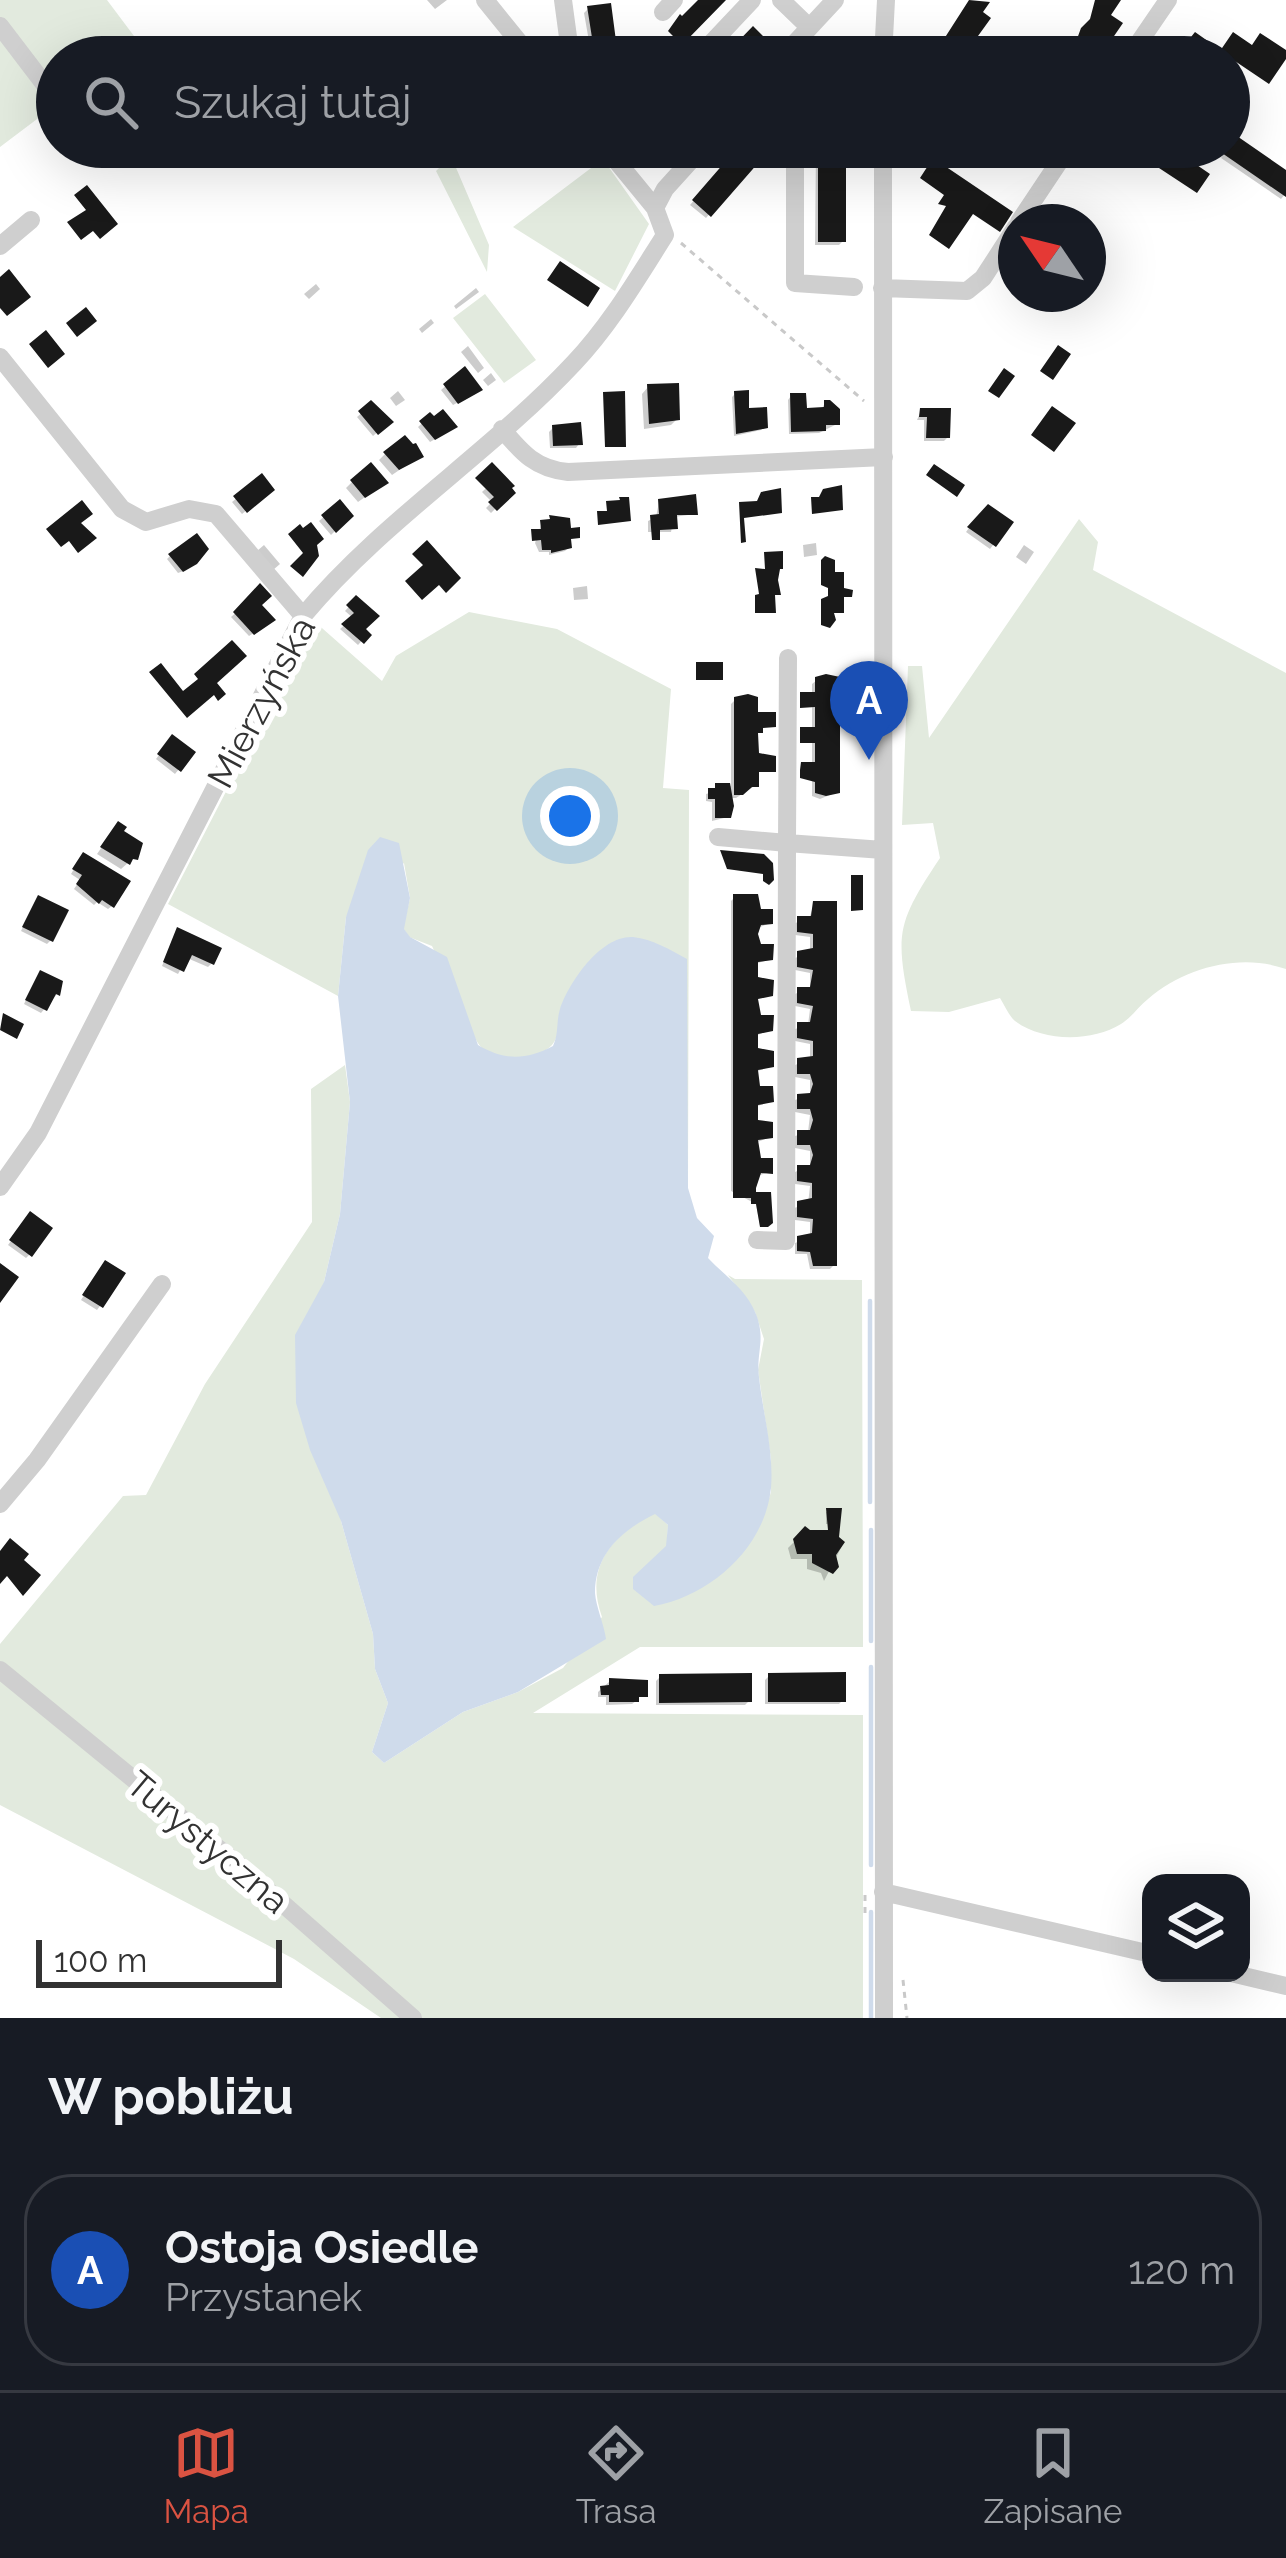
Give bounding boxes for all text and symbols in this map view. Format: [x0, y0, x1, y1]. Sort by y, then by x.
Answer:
search box [36, 36, 1250, 168]
icon: search [78, 69, 144, 135]
text: Szukaj tutaj [174, 76, 412, 129]
north arrow [998, 204, 1106, 312]
street label: Mierzyńska [198, 609, 324, 795]
pin: A [830, 661, 908, 760]
your location [540, 786, 600, 846]
street label: Turystyczna [119, 1762, 297, 1922]
map controls [1142, 1874, 1250, 1982]
button: layers [1142, 1874, 1250, 1982]
scale bar [36, 1934, 282, 1987]
text: 100 m [54, 1941, 147, 1980]
text: W pobliżu [48, 2066, 294, 2126]
text: Ostoja Osiedle [165, 2221, 478, 2274]
text: A [77, 2247, 103, 2293]
text: 120 m [1128, 2247, 1235, 2293]
text: Przystanek [165, 2274, 362, 2320]
tab: Mapa [164, 2420, 249, 2531]
tab: Trasa [576, 2420, 656, 2531]
tab: Zapisane [984, 2420, 1122, 2531]

